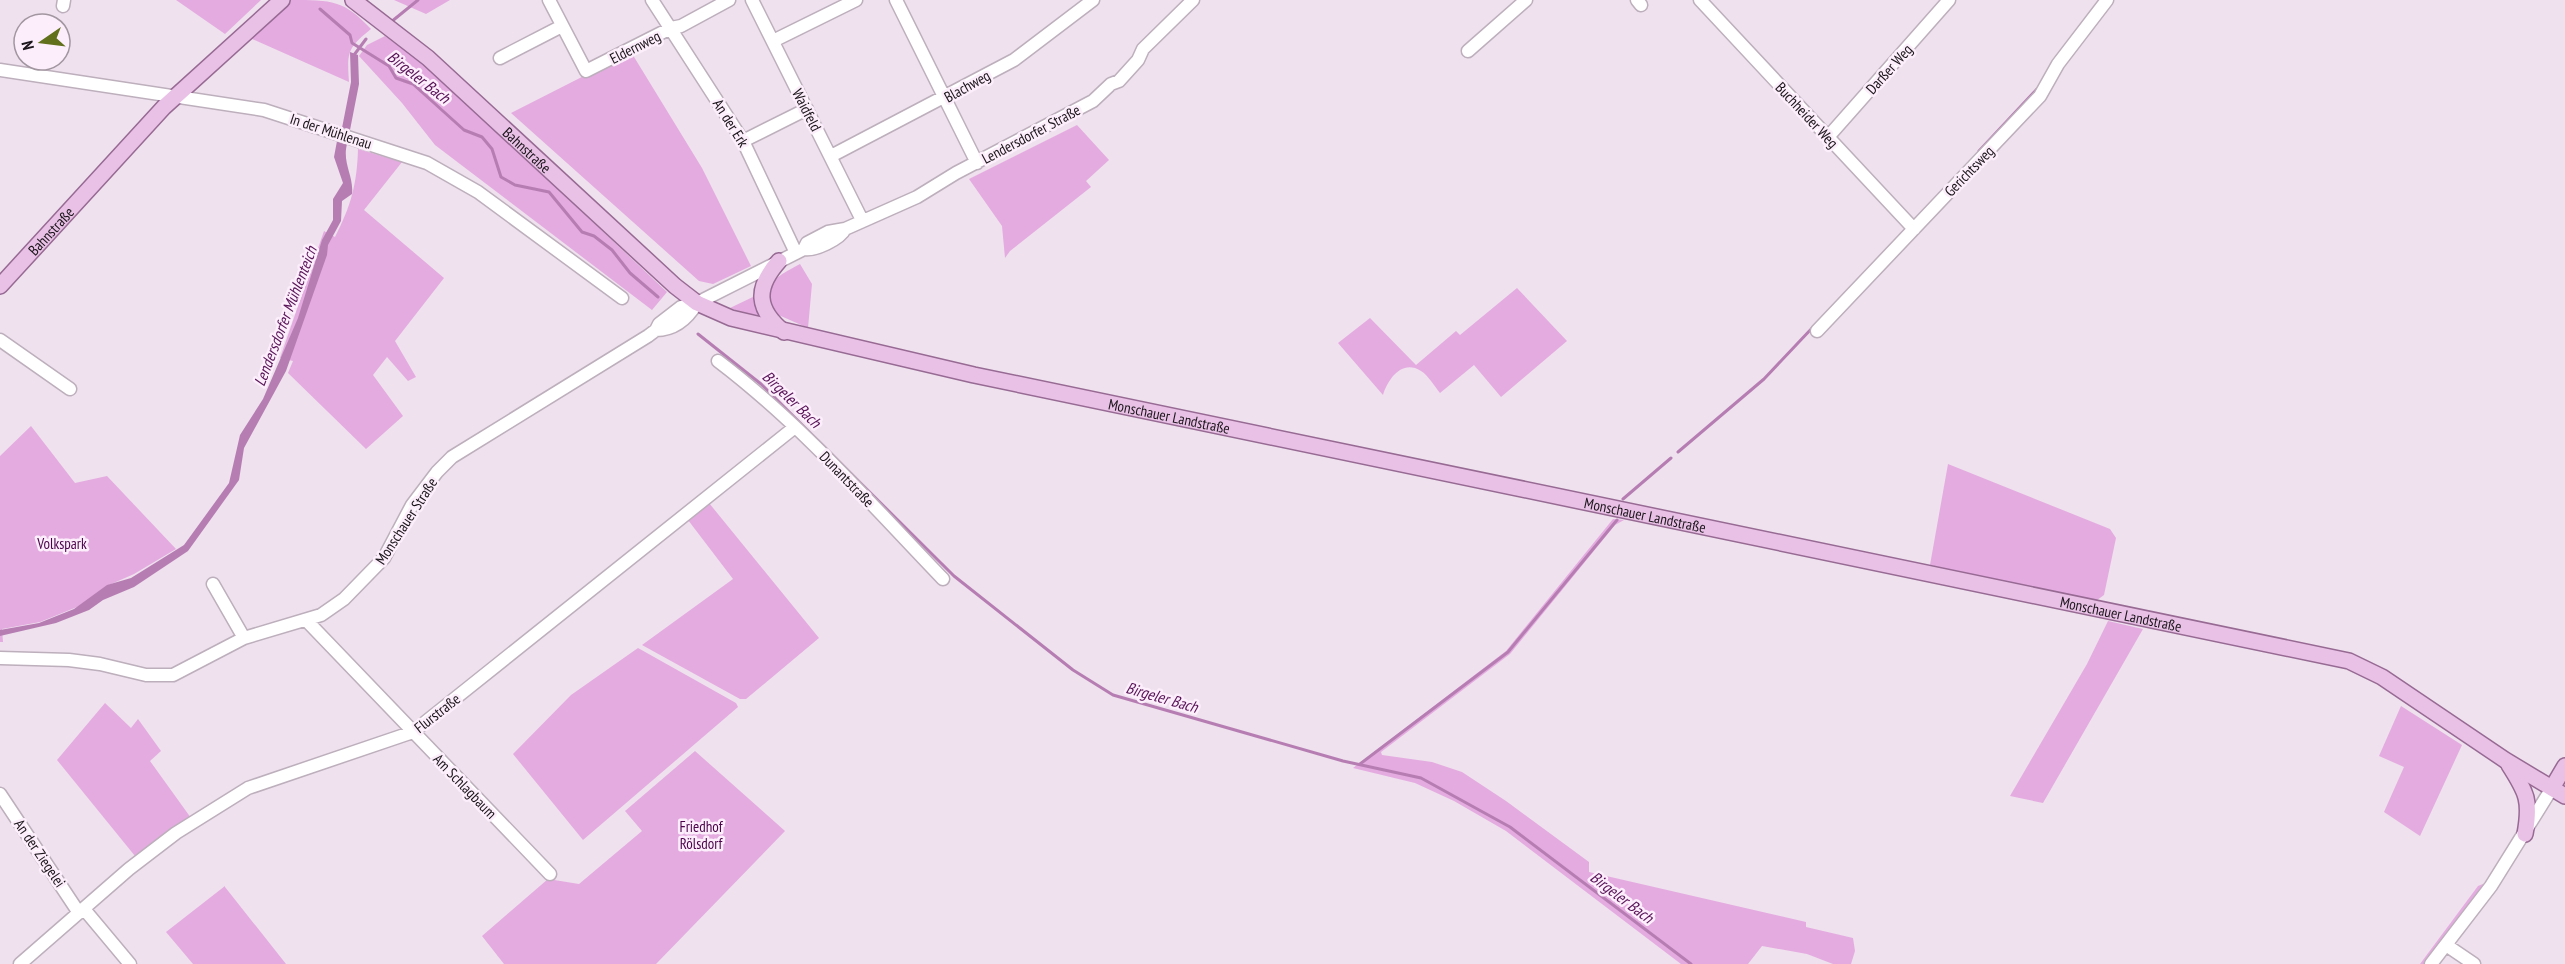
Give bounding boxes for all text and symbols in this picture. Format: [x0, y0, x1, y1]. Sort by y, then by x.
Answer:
north arrow [12, 12, 72, 72]
street label: Eldernweg [606, 26, 664, 68]
text: N [17, 39, 38, 52]
street label: Darßer Weg [1862, 40, 1916, 98]
water label: Birgeler Bach [384, 46, 455, 108]
street label: Blachweg [941, 66, 993, 106]
street label: Buchheider Weg [1772, 78, 1842, 152]
street label: Waidfeld [788, 86, 826, 134]
street label: An der Erk [709, 95, 753, 151]
street label: Lendersdorfer Straße [979, 100, 1083, 168]
street label: In der Mühlenau [288, 109, 374, 153]
street label: Bahnstraße [499, 123, 556, 177]
street label: Gerichtsweg [1940, 142, 1998, 200]
street label: Bahnstraße [24, 202, 78, 259]
water label: Lendersdorfer Mühlenteich [249, 242, 321, 389]
water label: Birgeler Bach [759, 366, 826, 432]
street label: Monschauer Landstraße [1107, 394, 1232, 438]
street label: Dunantstraße [816, 447, 878, 511]
street label: Monschauer Straße [371, 474, 441, 568]
street label: Monschauer Landstraße [1583, 493, 1708, 536]
park label: Volkspark [36, 534, 87, 553]
street label: Monschauer Landstraße [2058, 592, 2183, 635]
water label: Birgeler Bach [1124, 677, 1201, 717]
street label: Flurstraße [410, 689, 464, 737]
street label: Am Schlagbaum [429, 749, 501, 823]
street label: An der Ziegelei [10, 815, 70, 891]
park label: Friedhof Rölsdorf [679, 817, 724, 853]
water label: Birgeler Bach [1587, 867, 1658, 928]

